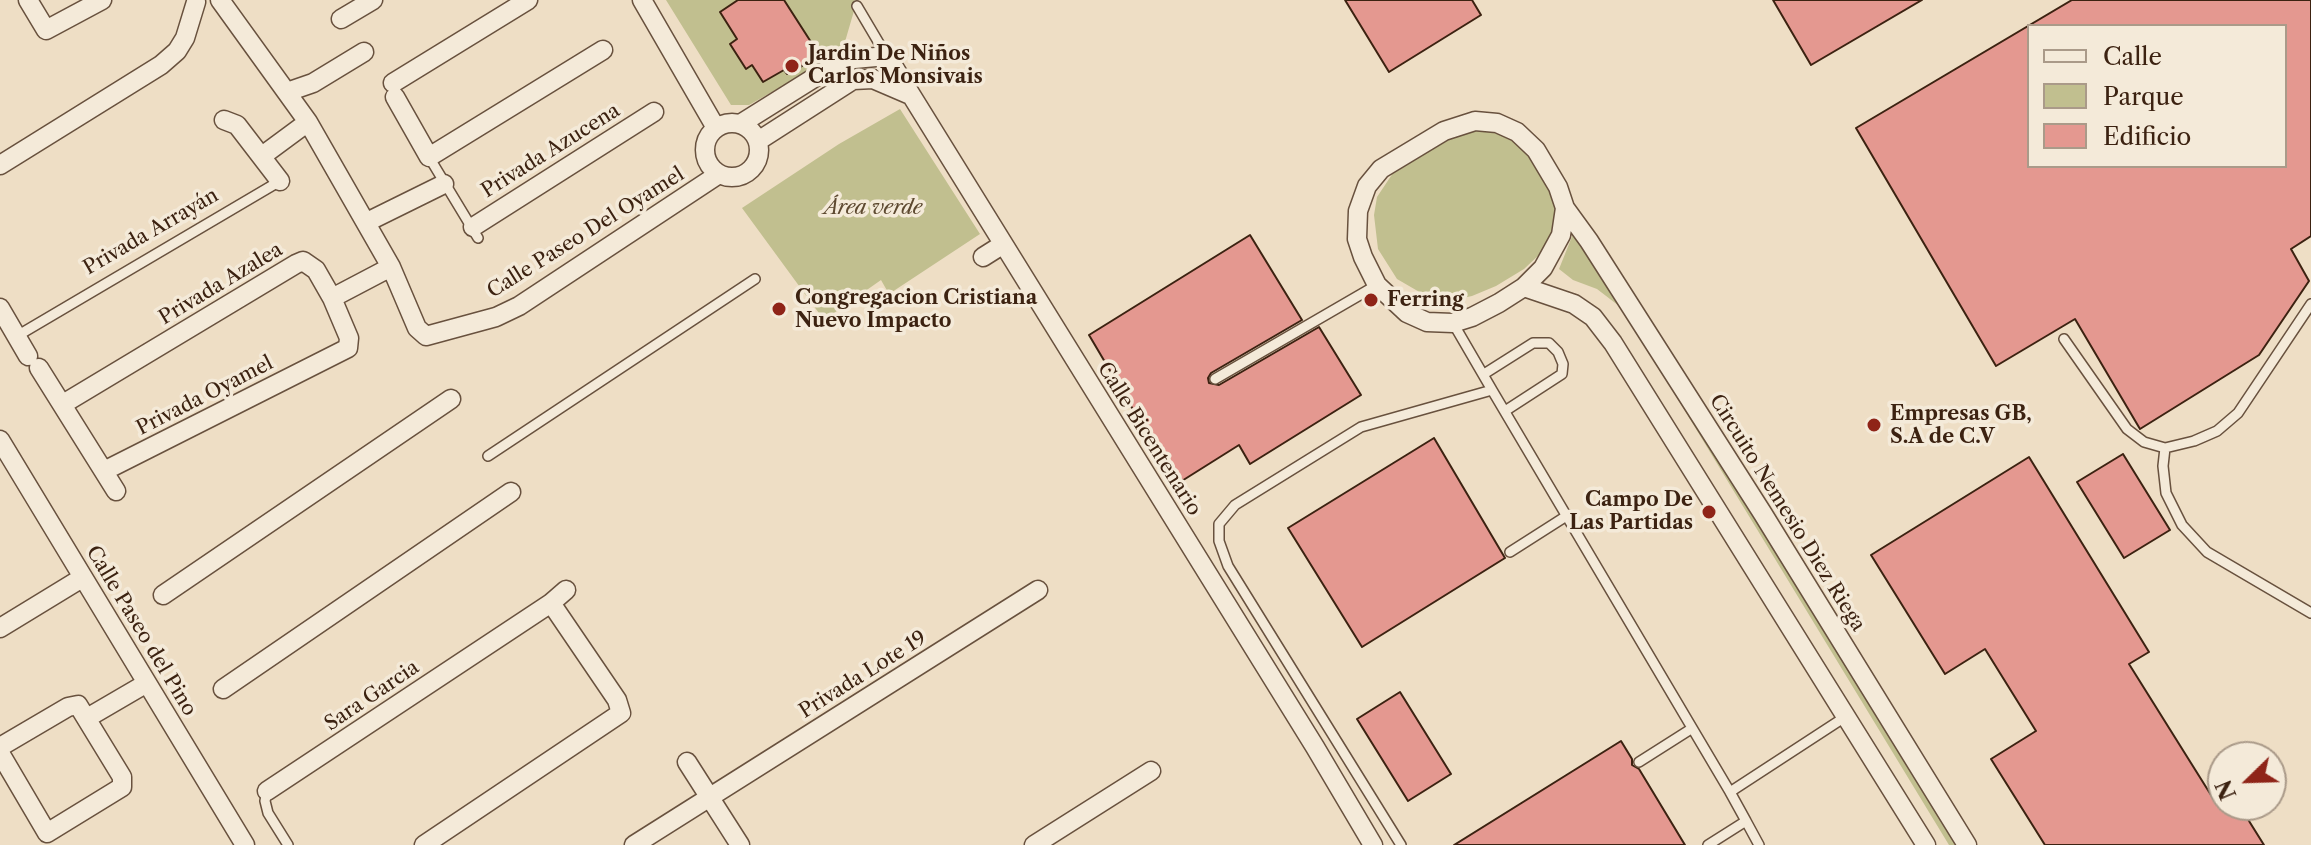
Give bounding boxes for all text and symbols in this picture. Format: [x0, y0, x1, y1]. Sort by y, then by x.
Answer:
legend [2027, 24, 2287, 168]
place label: Jardin De Niños Carlos Monsivais [808, 42, 983, 89]
text: Calle [2103, 42, 2162, 71]
marker: Jardin De Niños Carlos Monsivais [783, 57, 801, 75]
text: Parque [2103, 82, 2184, 111]
street label: Privada Azucena [477, 99, 625, 203]
text: Edificio [2103, 122, 2191, 151]
street label: Calle Paseo Del Oyamel [483, 163, 689, 303]
street label: Privada Arrayán [79, 184, 223, 280]
park label: Área verde [824, 196, 922, 220]
street label: Privada Azalea [155, 238, 287, 330]
place label: Congregacion Cristiana Nuevo Impacto [795, 286, 1037, 333]
place label: Ferring [1387, 288, 1464, 312]
marker: Ferring [1362, 291, 1380, 309]
marker: Congregacion Cristiana Nuevo Impacto [770, 300, 788, 318]
street label: Privada Oyamel [133, 351, 277, 441]
street label: Calle Bicentenario [1092, 358, 1206, 520]
street label: Circuito Nemesio Diez Riega [1704, 390, 1870, 636]
place label: Empresas GB, S.A de C.V [1890, 402, 2032, 449]
marker: Empresas GB, S.A de C.V [1865, 416, 1883, 434]
place label: Campo De Las Partidas [1569, 488, 1693, 535]
marker: Campo De Las Partidas [1700, 503, 1718, 521]
street label: Calle Paseo del Pino [81, 542, 201, 720]
street label: Privada Lote 19 [795, 626, 931, 724]
street label: Sara Garcia [320, 656, 424, 736]
north arrow [2207, 741, 2287, 821]
text: N [2210, 776, 2242, 804]

